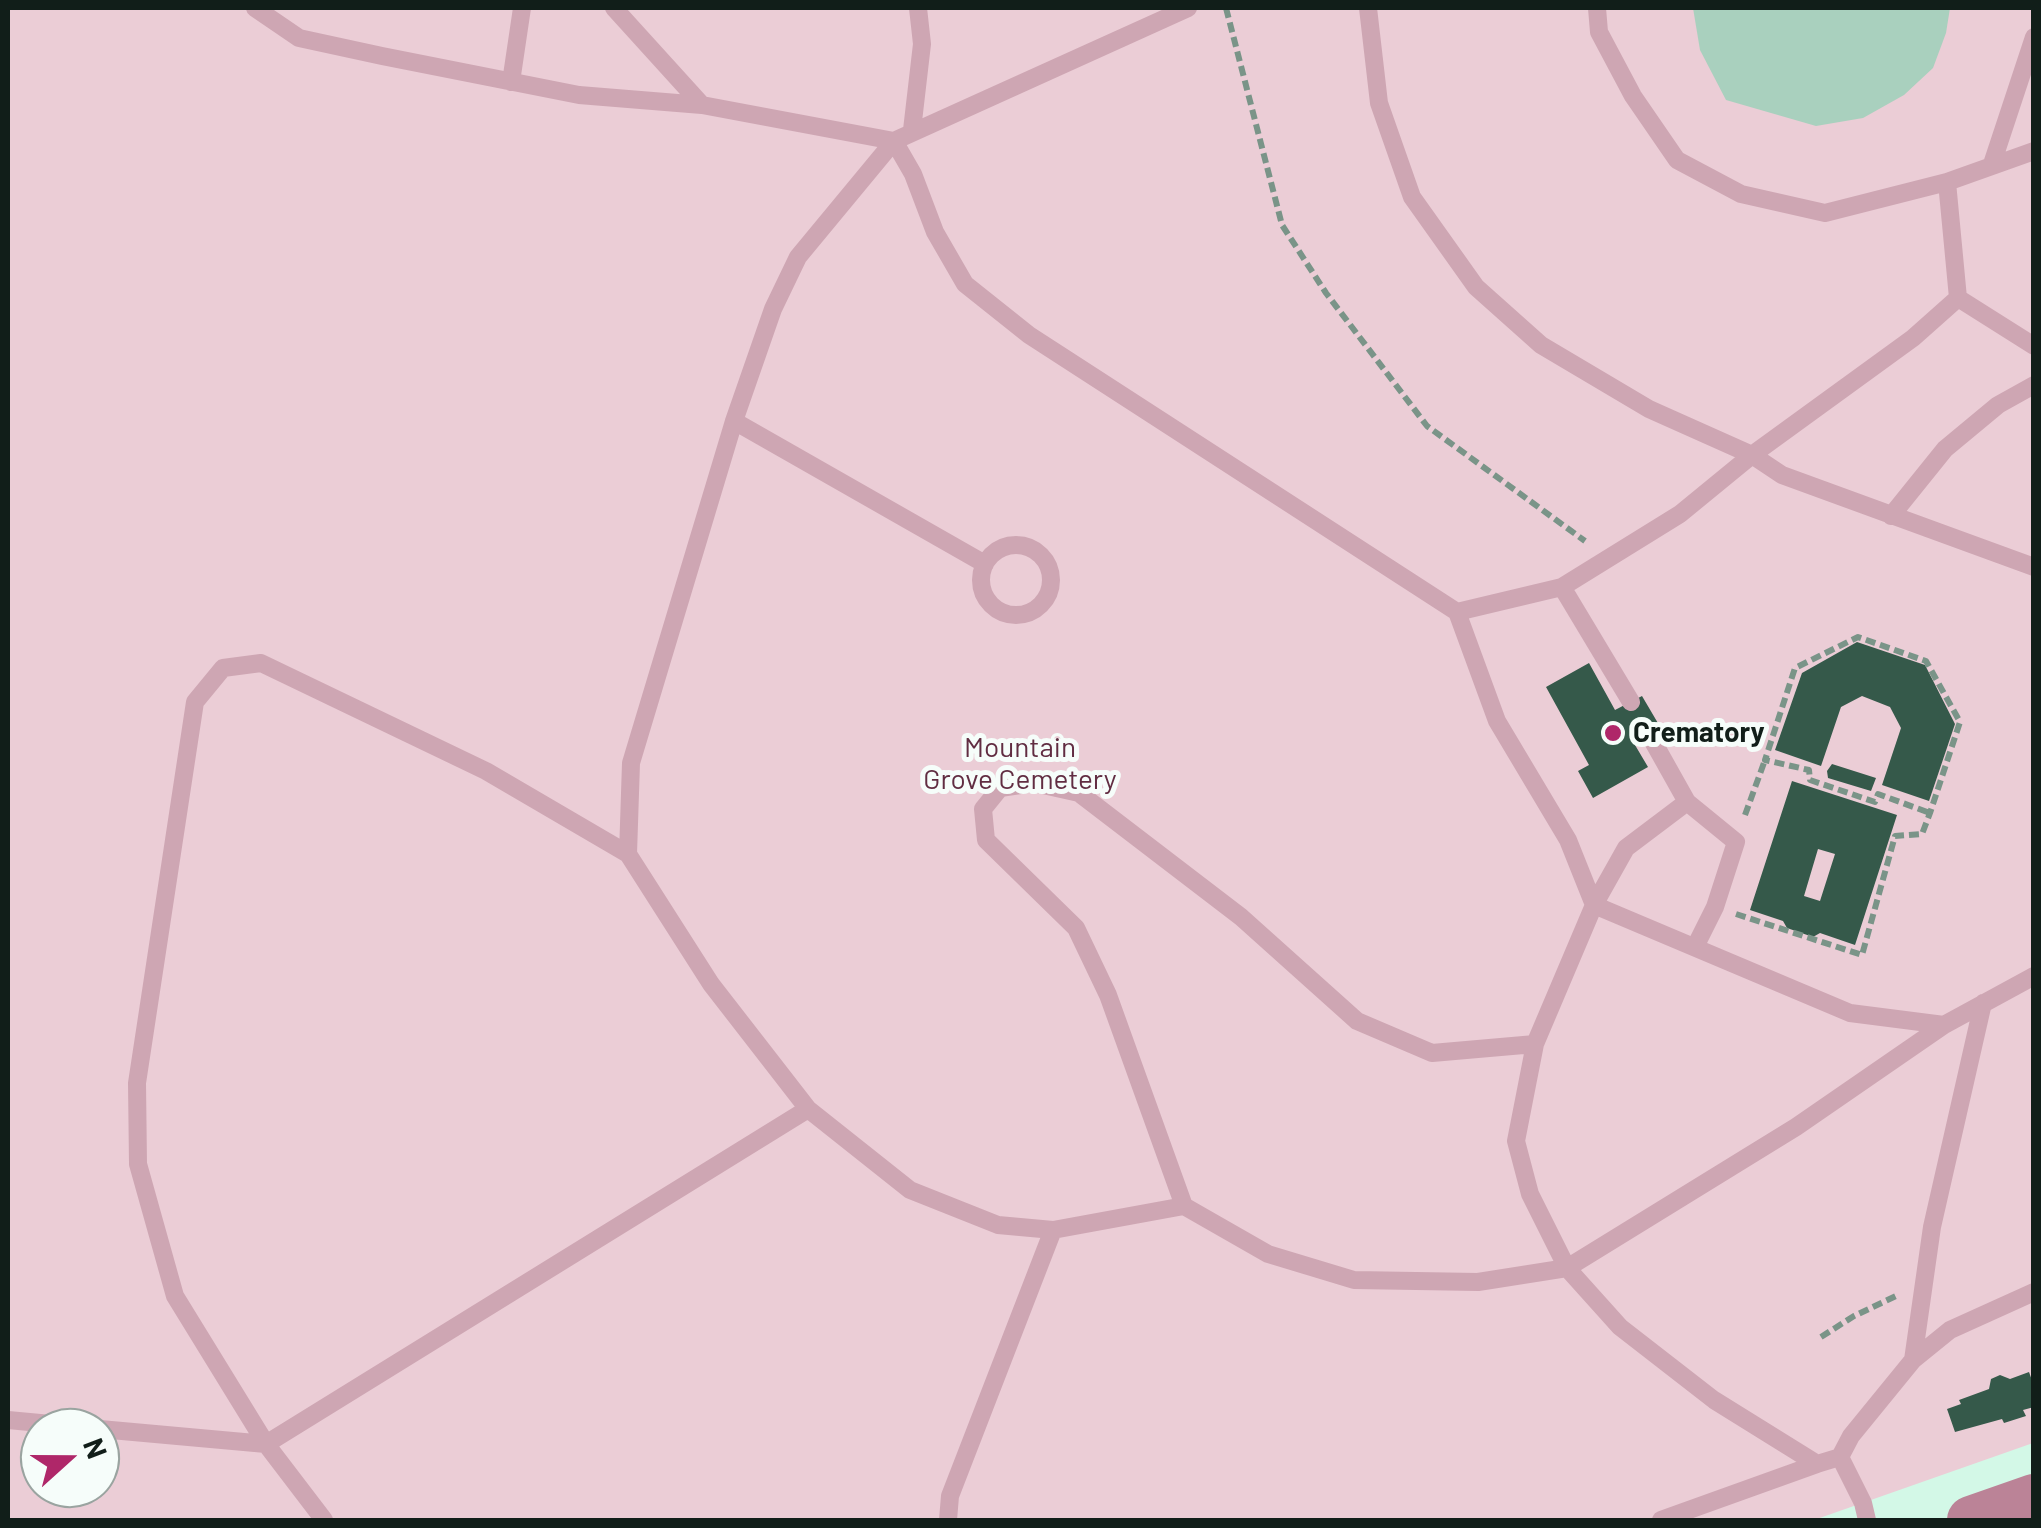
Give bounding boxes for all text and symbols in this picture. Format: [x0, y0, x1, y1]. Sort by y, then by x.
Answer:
place label: Crematory [1633, 716, 1765, 750]
marker: Crematory [1602, 722, 1624, 744]
park label: Mountain Grove Cemetery [923, 731, 1117, 797]
north arrow [20, 1408, 120, 1508]
text: N [77, 1433, 115, 1463]

